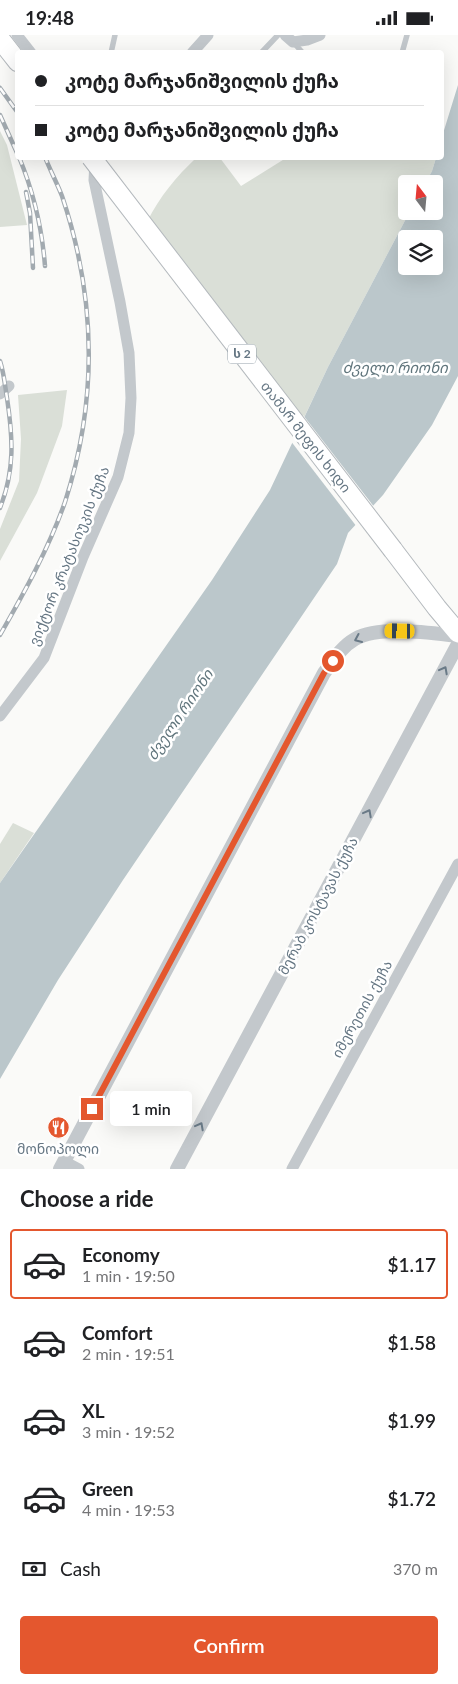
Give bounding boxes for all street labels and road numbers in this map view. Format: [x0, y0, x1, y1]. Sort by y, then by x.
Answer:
road number: ს 2 [228, 345, 256, 363]
street label: თამარ მეფის ხიდი [257, 378, 355, 496]
street label: ვიქტორ კრატასიუკის ქუჩა [25, 464, 113, 648]
street label: მერაბ კოსტავას ქუჩა [274, 834, 362, 978]
street label: იმერეთის ქუჩა [328, 957, 396, 1061]

